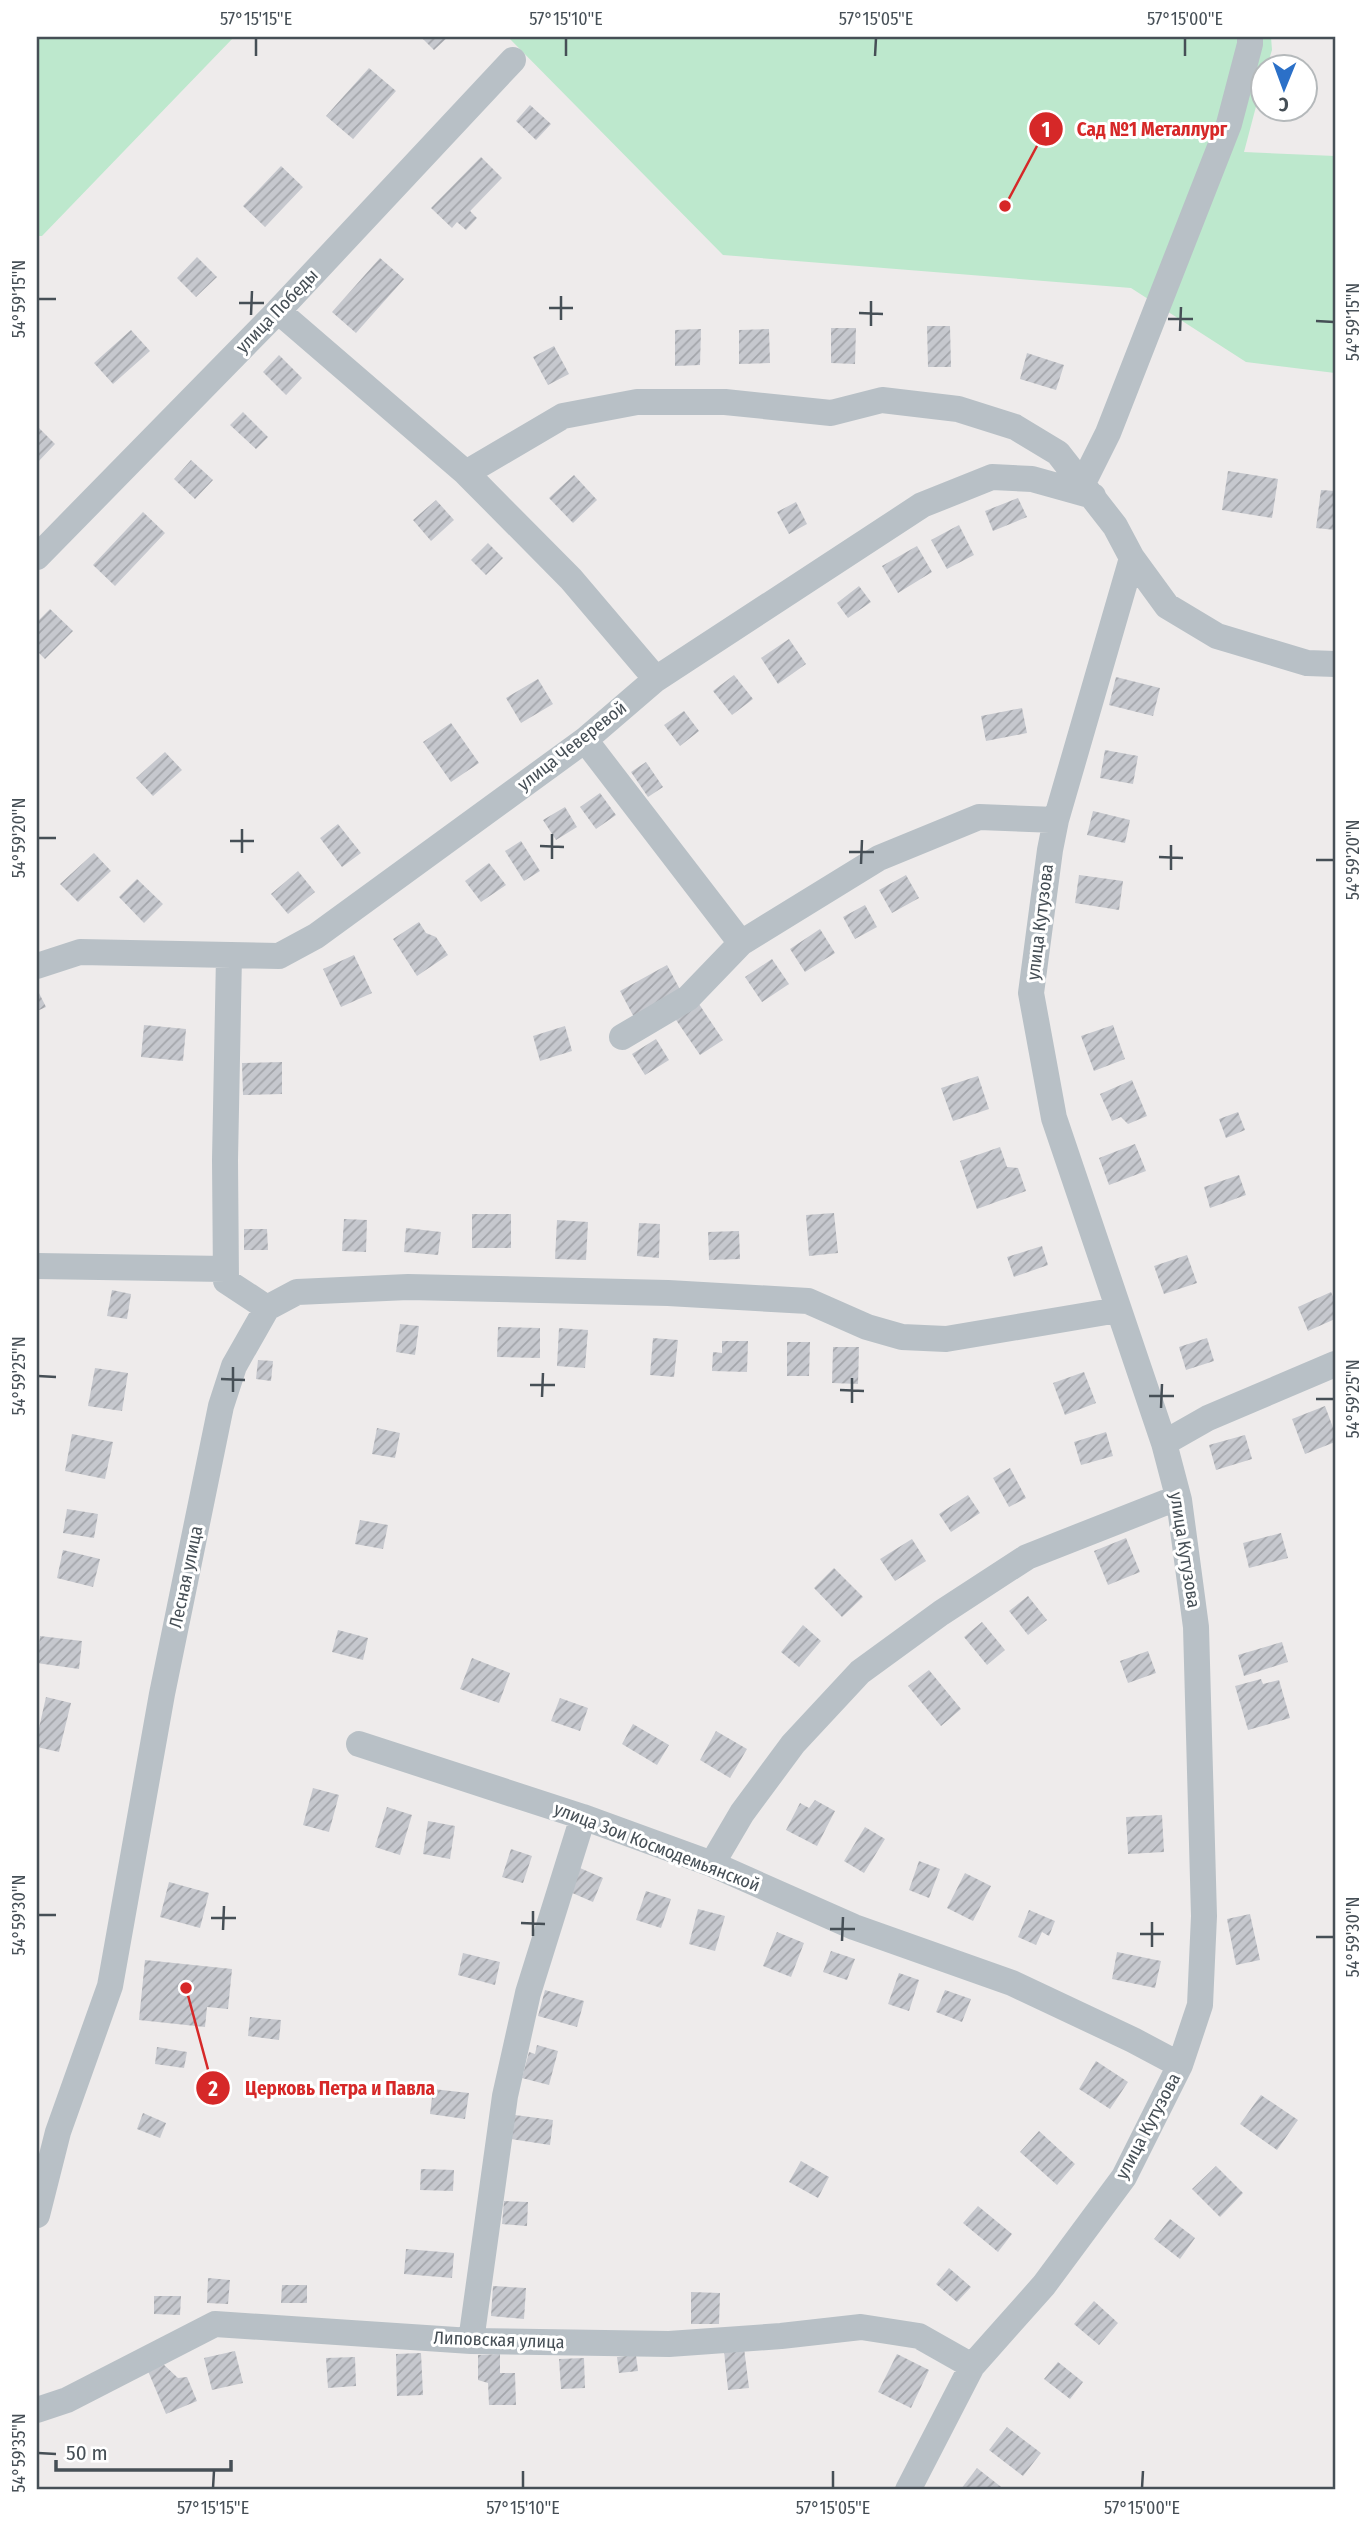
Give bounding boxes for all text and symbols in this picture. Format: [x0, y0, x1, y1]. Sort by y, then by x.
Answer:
text: 57°15'15"E [220, 8, 292, 30]
text: 57°15'10"E [529, 8, 603, 30]
text: 57°15'05"E [839, 8, 913, 30]
text: 57°15'00"E [1147, 8, 1223, 30]
north arrow [1250, 52, 1320, 122]
text: С [1278, 93, 1289, 116]
callout: Сад №1 Металлург [1028, 109, 1242, 149]
text: 1 [1042, 117, 1050, 143]
text: Сад №1 Металлург [1077, 118, 1228, 141]
text: 54°59'15"N [8, 260, 30, 338]
street label: улица Победы [231, 264, 323, 358]
text: 54°59'15"N [1342, 283, 1364, 361]
street label: улица Чеверевой [513, 697, 631, 795]
text: 54°59'20"N [8, 798, 30, 878]
text: 54°59'20"N [1342, 820, 1364, 900]
street label: улица Кутузова [1022, 862, 1058, 981]
text: 54°59'25"N [8, 1336, 30, 1416]
text: 54°59'25"N [1342, 1359, 1364, 1439]
street label: улица Кутузова [1165, 1490, 1205, 1610]
street label: Лесная улица [164, 1524, 208, 1630]
street label: улица Зои Космодемьянской [551, 1798, 763, 1896]
text: 54°59'30"N [8, 1875, 30, 1955]
text: 54°59'30"N [1342, 1897, 1364, 1977]
callout: Церковь Петра и Павла [196, 2068, 448, 2108]
street label: улица Кутузова [1111, 2069, 1185, 2183]
text: 2 [207, 2076, 218, 2102]
text: Церковь Петра и Павла [245, 2077, 435, 2100]
street label: Липовская улица [433, 2327, 565, 2353]
text: 54°59'35"N [8, 2413, 30, 2493]
scale bar [56, 2429, 231, 2473]
text: 50 m [66, 2440, 108, 2466]
text: 57°15'15"E [177, 2497, 249, 2519]
text: 57°15'10"E [486, 2497, 560, 2519]
text: 57°15'05"E [796, 2497, 870, 2519]
text: 57°15'00"E [1104, 2497, 1180, 2519]

